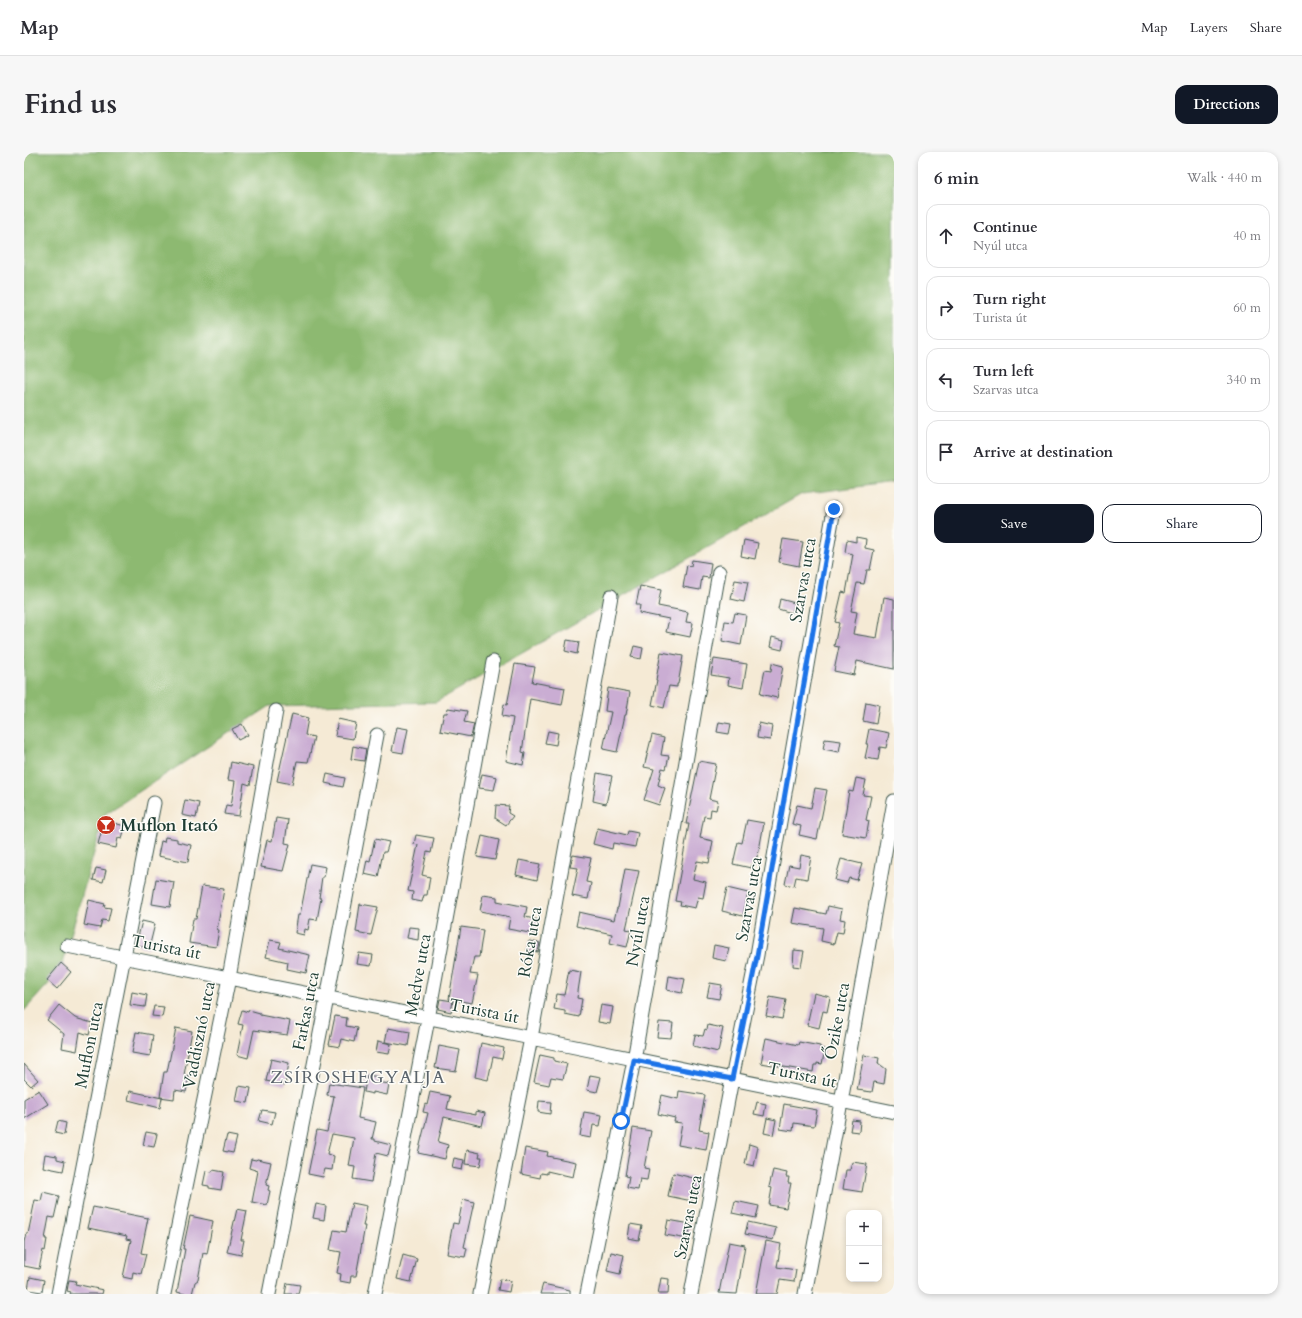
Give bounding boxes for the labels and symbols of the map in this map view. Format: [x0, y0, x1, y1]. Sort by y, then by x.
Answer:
route end [825, 500, 843, 518]
street label: Szarvas utca [784, 535, 822, 624]
bar icon: Muflon Itató [95, 814, 117, 836]
place label: Muflon Itató [120, 814, 218, 837]
street label: Szarvas utca [730, 854, 768, 943]
street label: Nyúl utca [620, 893, 656, 968]
street label: Róka utca [512, 904, 548, 979]
street label: Turista út [129, 929, 203, 965]
street label: Medve utca [399, 931, 437, 1018]
street label: Farkas utca [287, 969, 325, 1052]
street label: Vaddisznó utca [177, 979, 221, 1091]
street label: Őzike utca [819, 980, 855, 1062]
street label: Turista út [447, 993, 521, 1029]
street label: Muflon utca [69, 999, 109, 1091]
street label: Turista út [765, 1056, 839, 1094]
district label: ZSÍROSHEGYALJA [270, 1065, 446, 1090]
route start [612, 1112, 630, 1130]
street label: Szarvas utca [669, 1172, 708, 1261]

